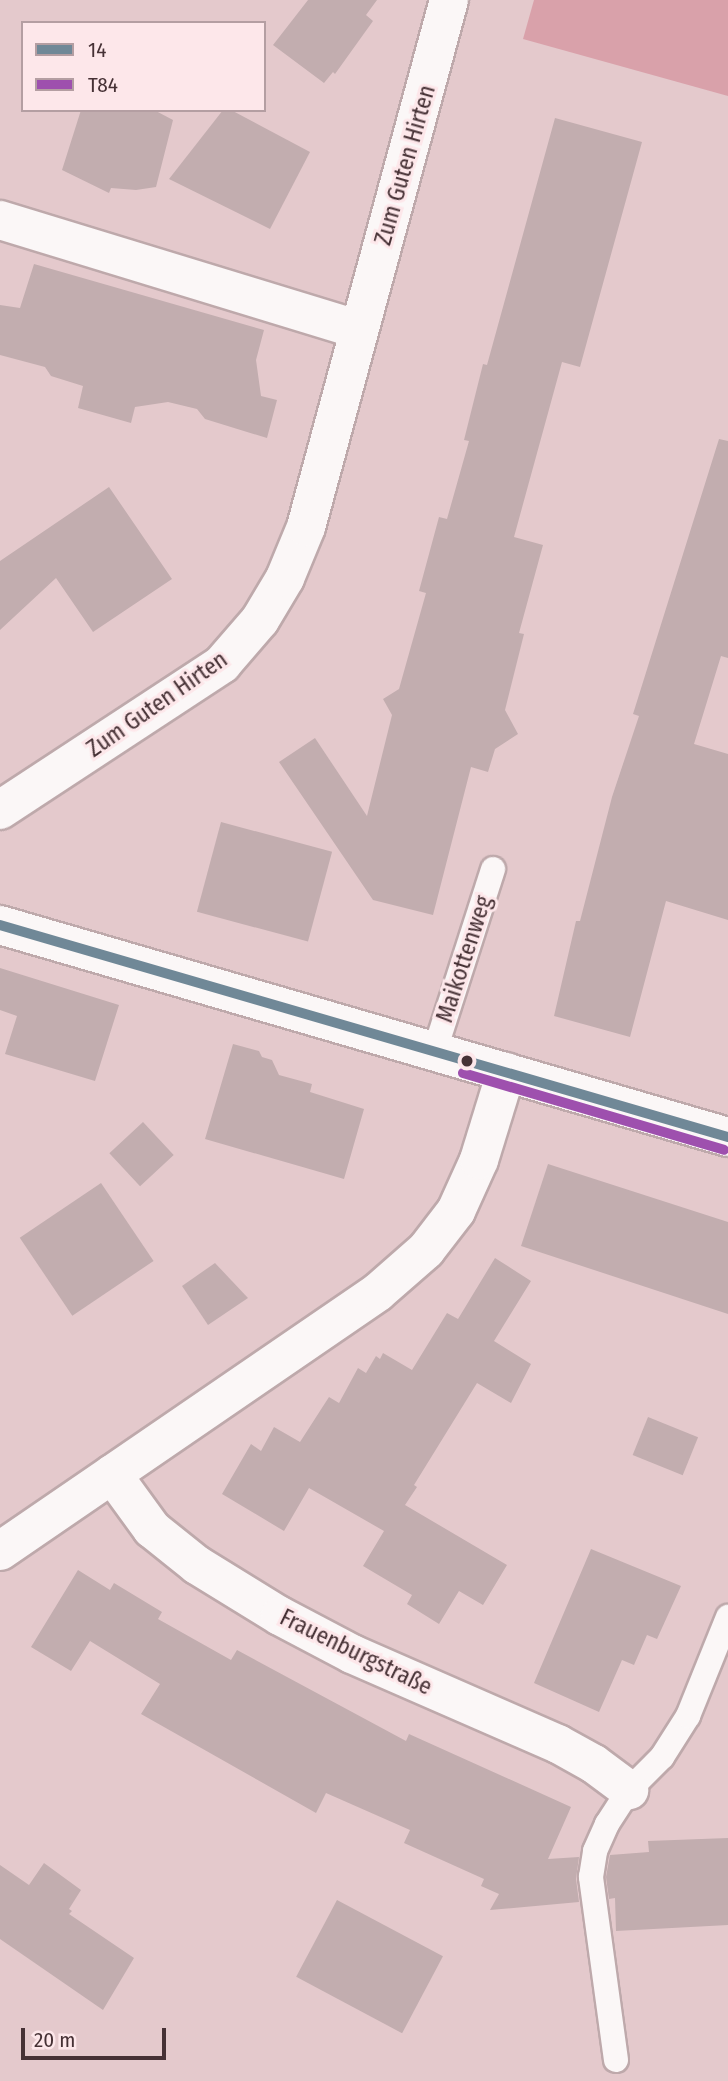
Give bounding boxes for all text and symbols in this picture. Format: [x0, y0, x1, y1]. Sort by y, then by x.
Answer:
legend [21, 21, 266, 112]
text: 14 [88, 37, 106, 63]
text: T84 [88, 72, 118, 98]
street label: Zum Guten Hirten [369, 82, 441, 248]
street label: Zum Guten Hirten [81, 645, 233, 763]
street label: Maikottenweg [431, 892, 497, 1026]
unlabelled marker [460, 1054, 474, 1068]
street label: Frauenburgstraße [276, 1603, 436, 1701]
scale bar [24, 2014, 170, 2058]
text: 20 m [34, 2027, 75, 2053]

